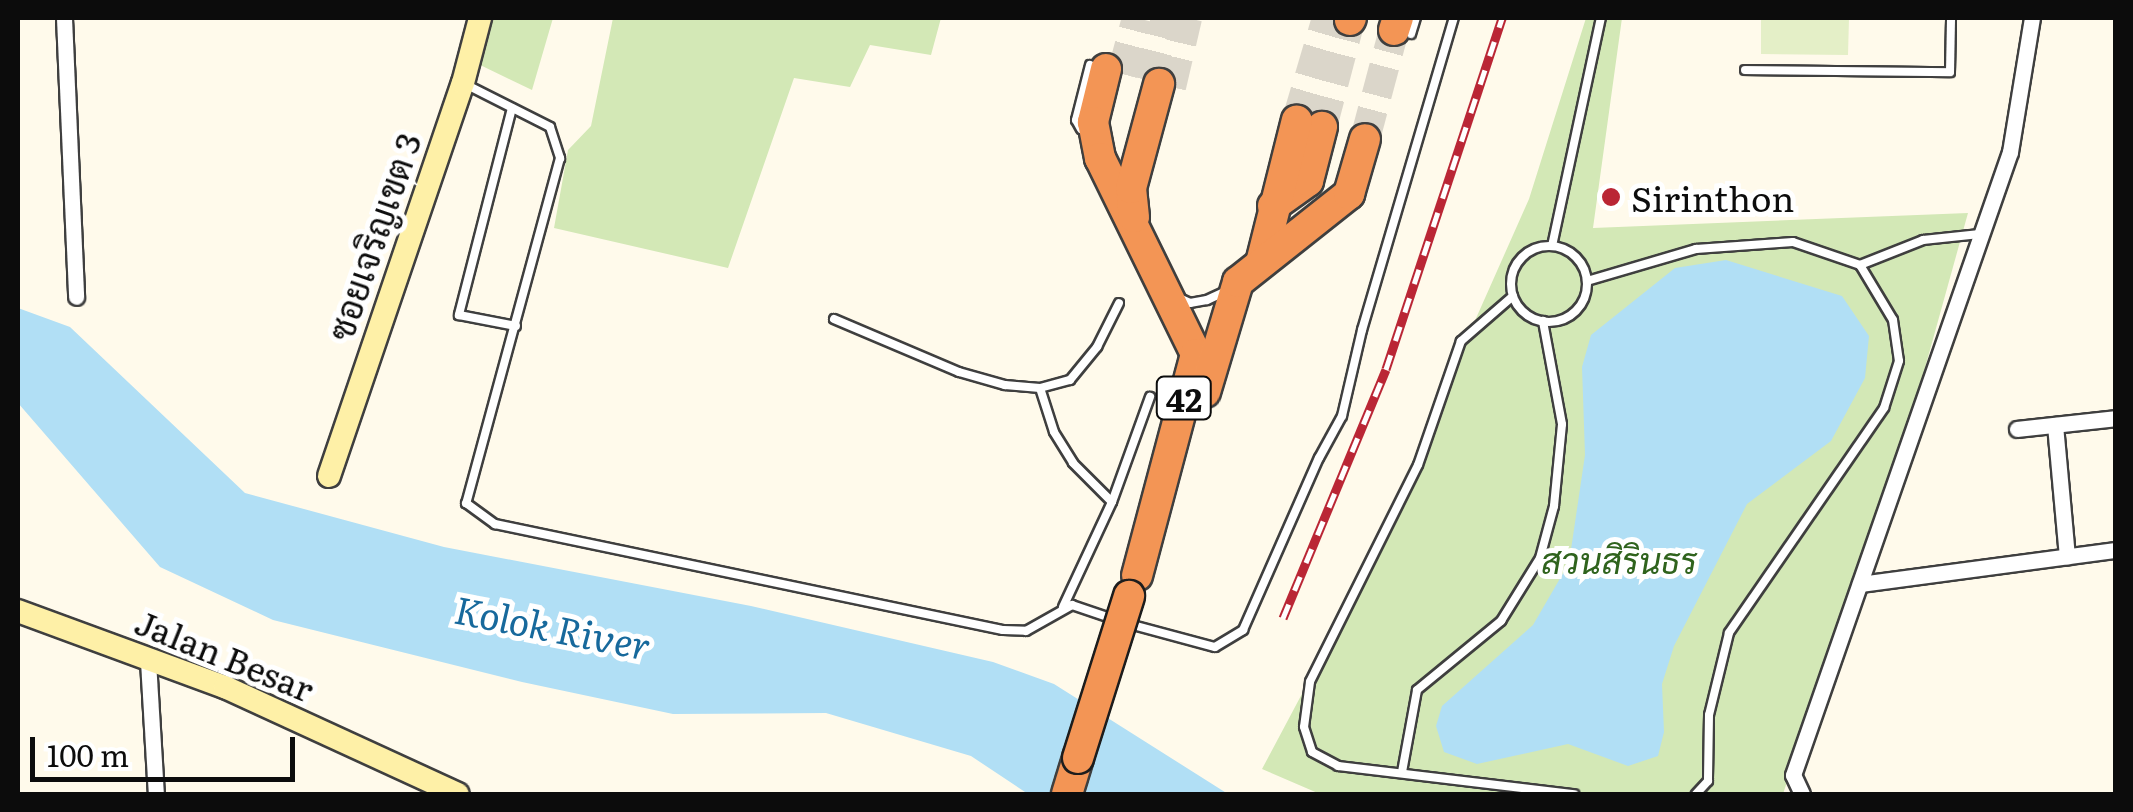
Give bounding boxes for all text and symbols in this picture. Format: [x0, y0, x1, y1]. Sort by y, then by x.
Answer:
street label: ซอยเจริญเขต 3 [318, 126, 428, 346]
place label: Sirinthon [1631, 176, 1794, 218]
marker: Sirinthon [1600, 186, 1622, 208]
road number: 42 [1154, 371, 1214, 425]
park label: สวนสิรินธร [1541, 538, 1697, 580]
water label: Kolok River [451, 585, 655, 667]
street label: Jalan Besar [130, 599, 320, 709]
scale bar [35, 717, 300, 779]
text: 100 m [47, 732, 129, 776]

